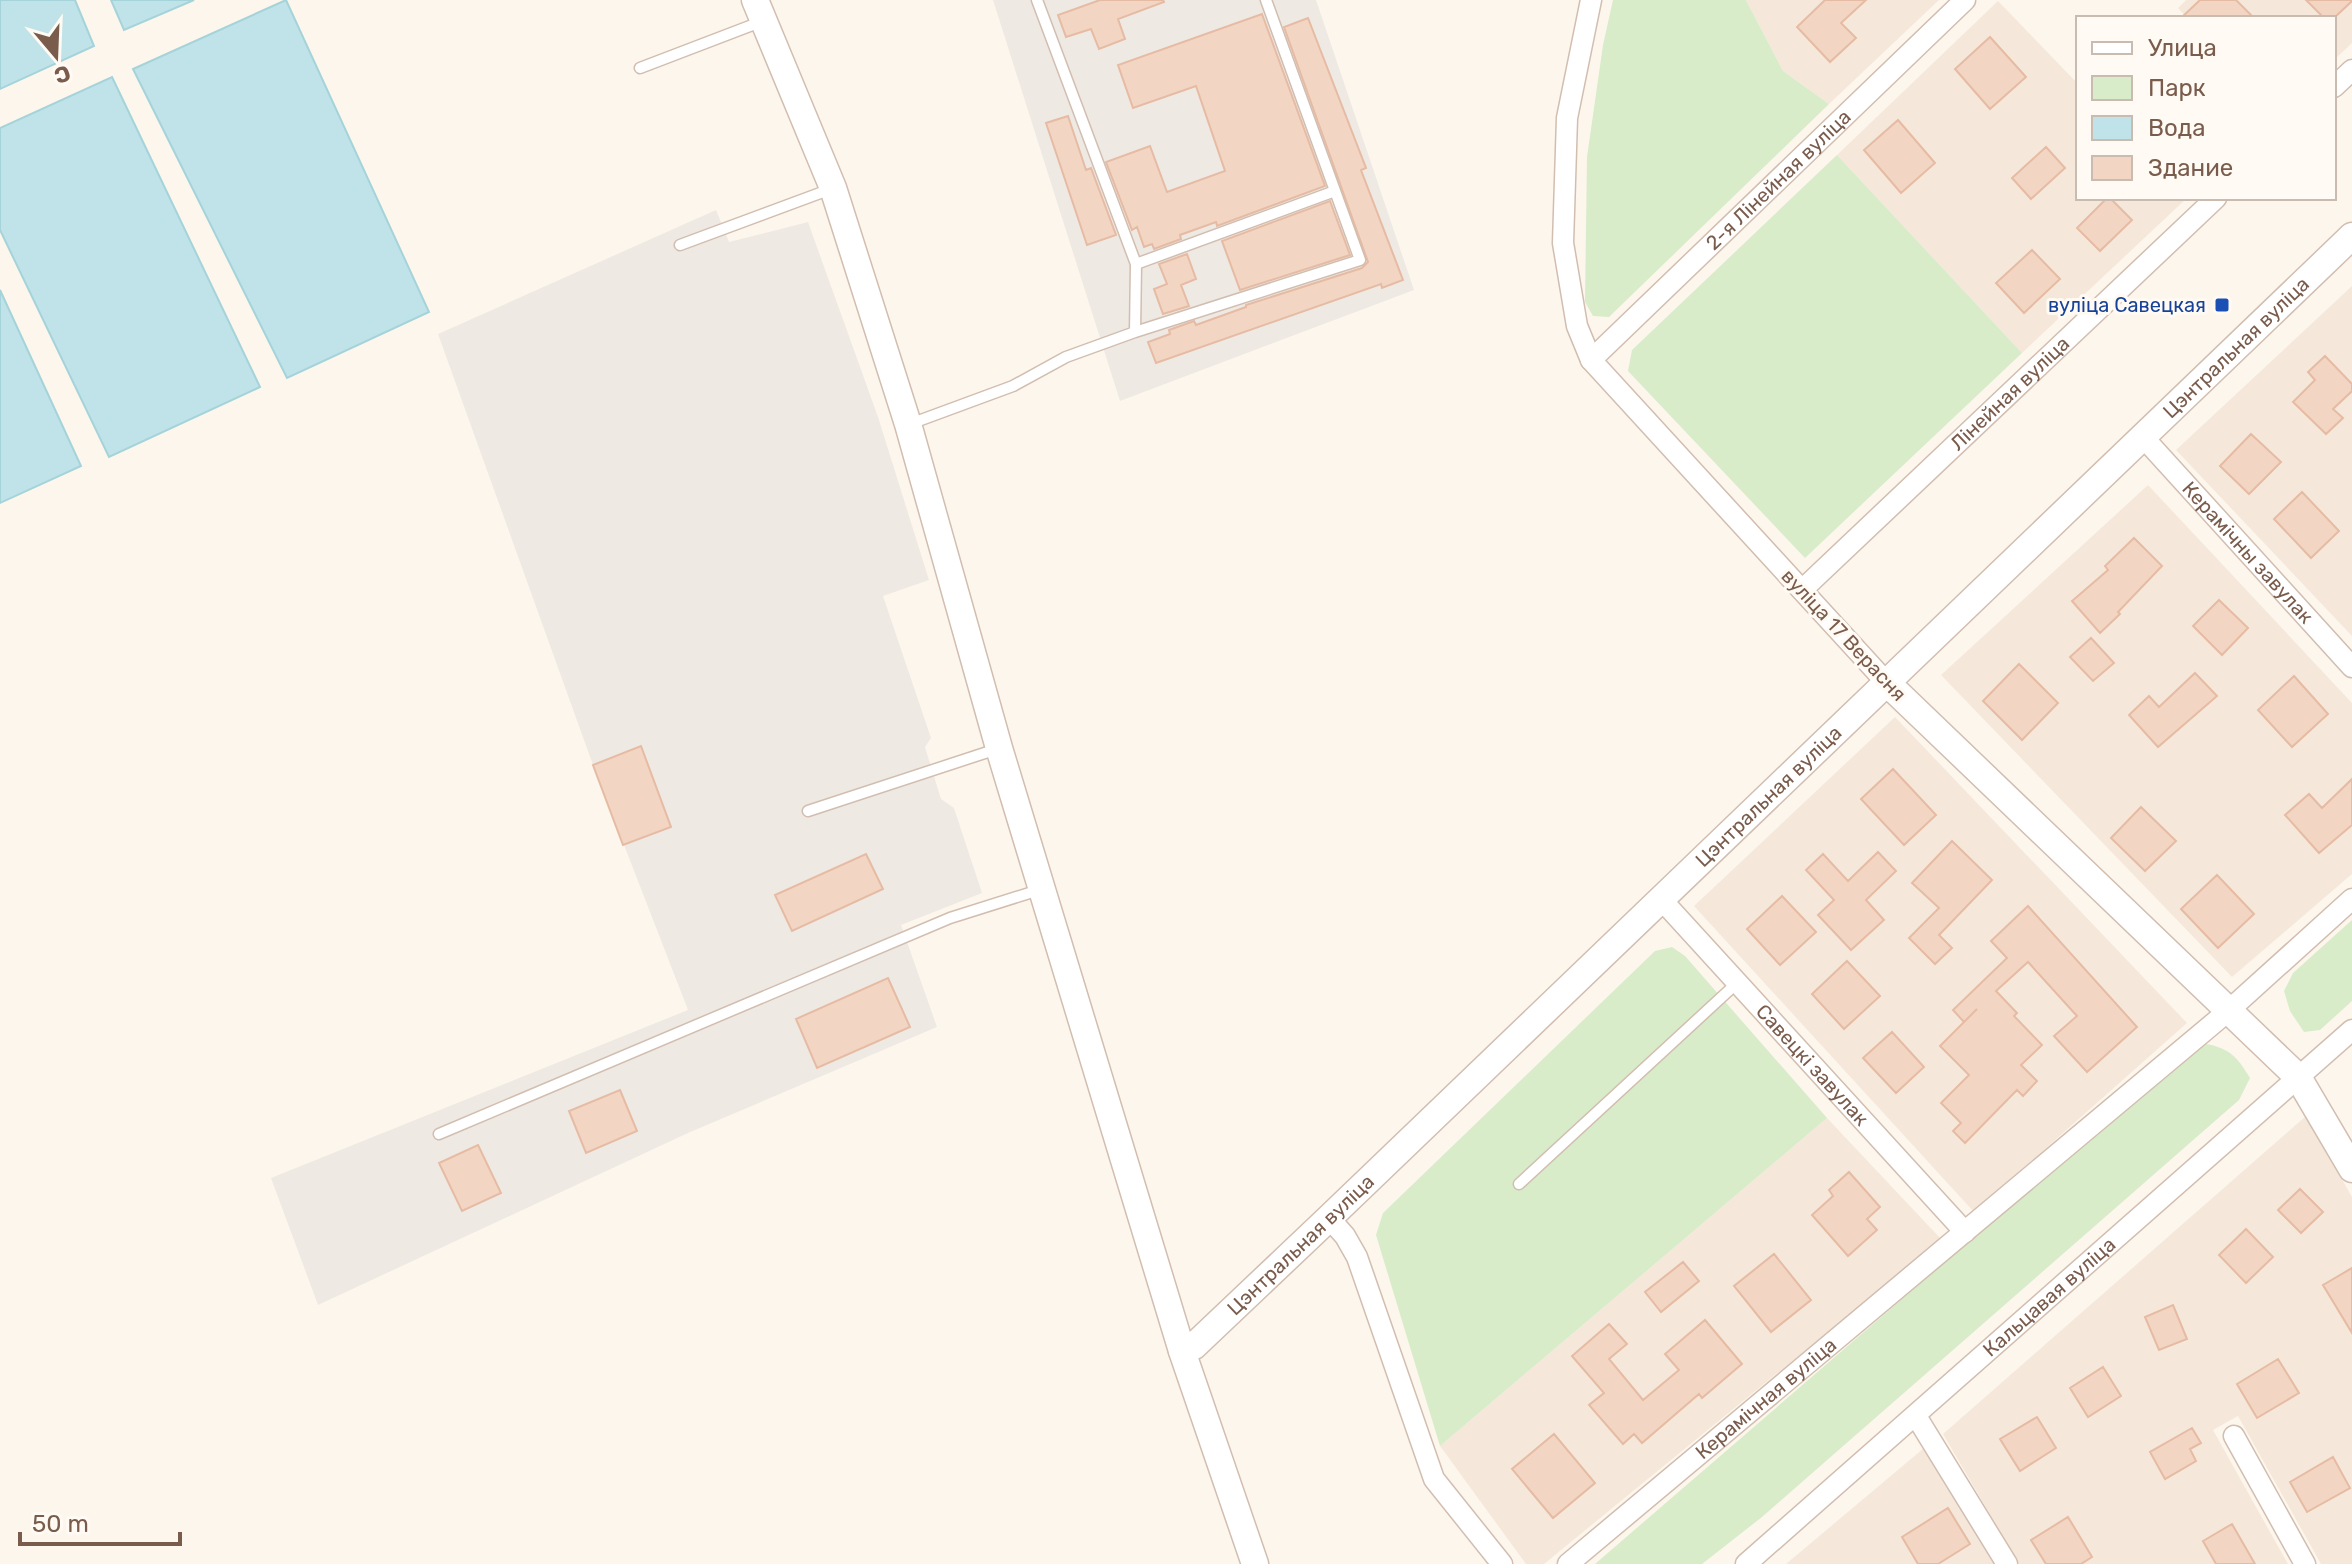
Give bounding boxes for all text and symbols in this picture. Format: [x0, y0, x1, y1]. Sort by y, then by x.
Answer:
north arrow [16, 16, 96, 96]
legend [2076, 16, 2336, 200]
text: Улица [2148, 34, 2217, 62]
text: С [51, 59, 74, 90]
text: Парк [2148, 74, 2206, 102]
street label: 2-я Лінейная вуліца [1701, 105, 1856, 255]
text: Вода [2148, 114, 2205, 142]
text: Здание [2148, 154, 2233, 182]
street label: Цэнтральная вуліца [2158, 272, 2314, 423]
place label: вуліца Савецкая [2048, 293, 2206, 317]
marker: вуліца Савецкая [2213, 296, 2231, 314]
street label: Лінейная вуліца [1945, 331, 2074, 455]
street label: Керамічны завулак [2177, 477, 2319, 629]
street label: вуліца 17 Верасня [1777, 564, 1911, 706]
street label: Цэнтральная вуліца [1690, 721, 1846, 872]
street label: Савецкі завулак [1751, 999, 1874, 1131]
street label: Цэнтральная вуліца [1222, 1169, 1379, 1320]
street label: Кальцавая вуліца [1978, 1232, 2120, 1362]
street label: Керамічная вуліца [1690, 1333, 1841, 1464]
scale bar [20, 1496, 180, 1546]
text: 50 m [32, 1510, 89, 1538]

